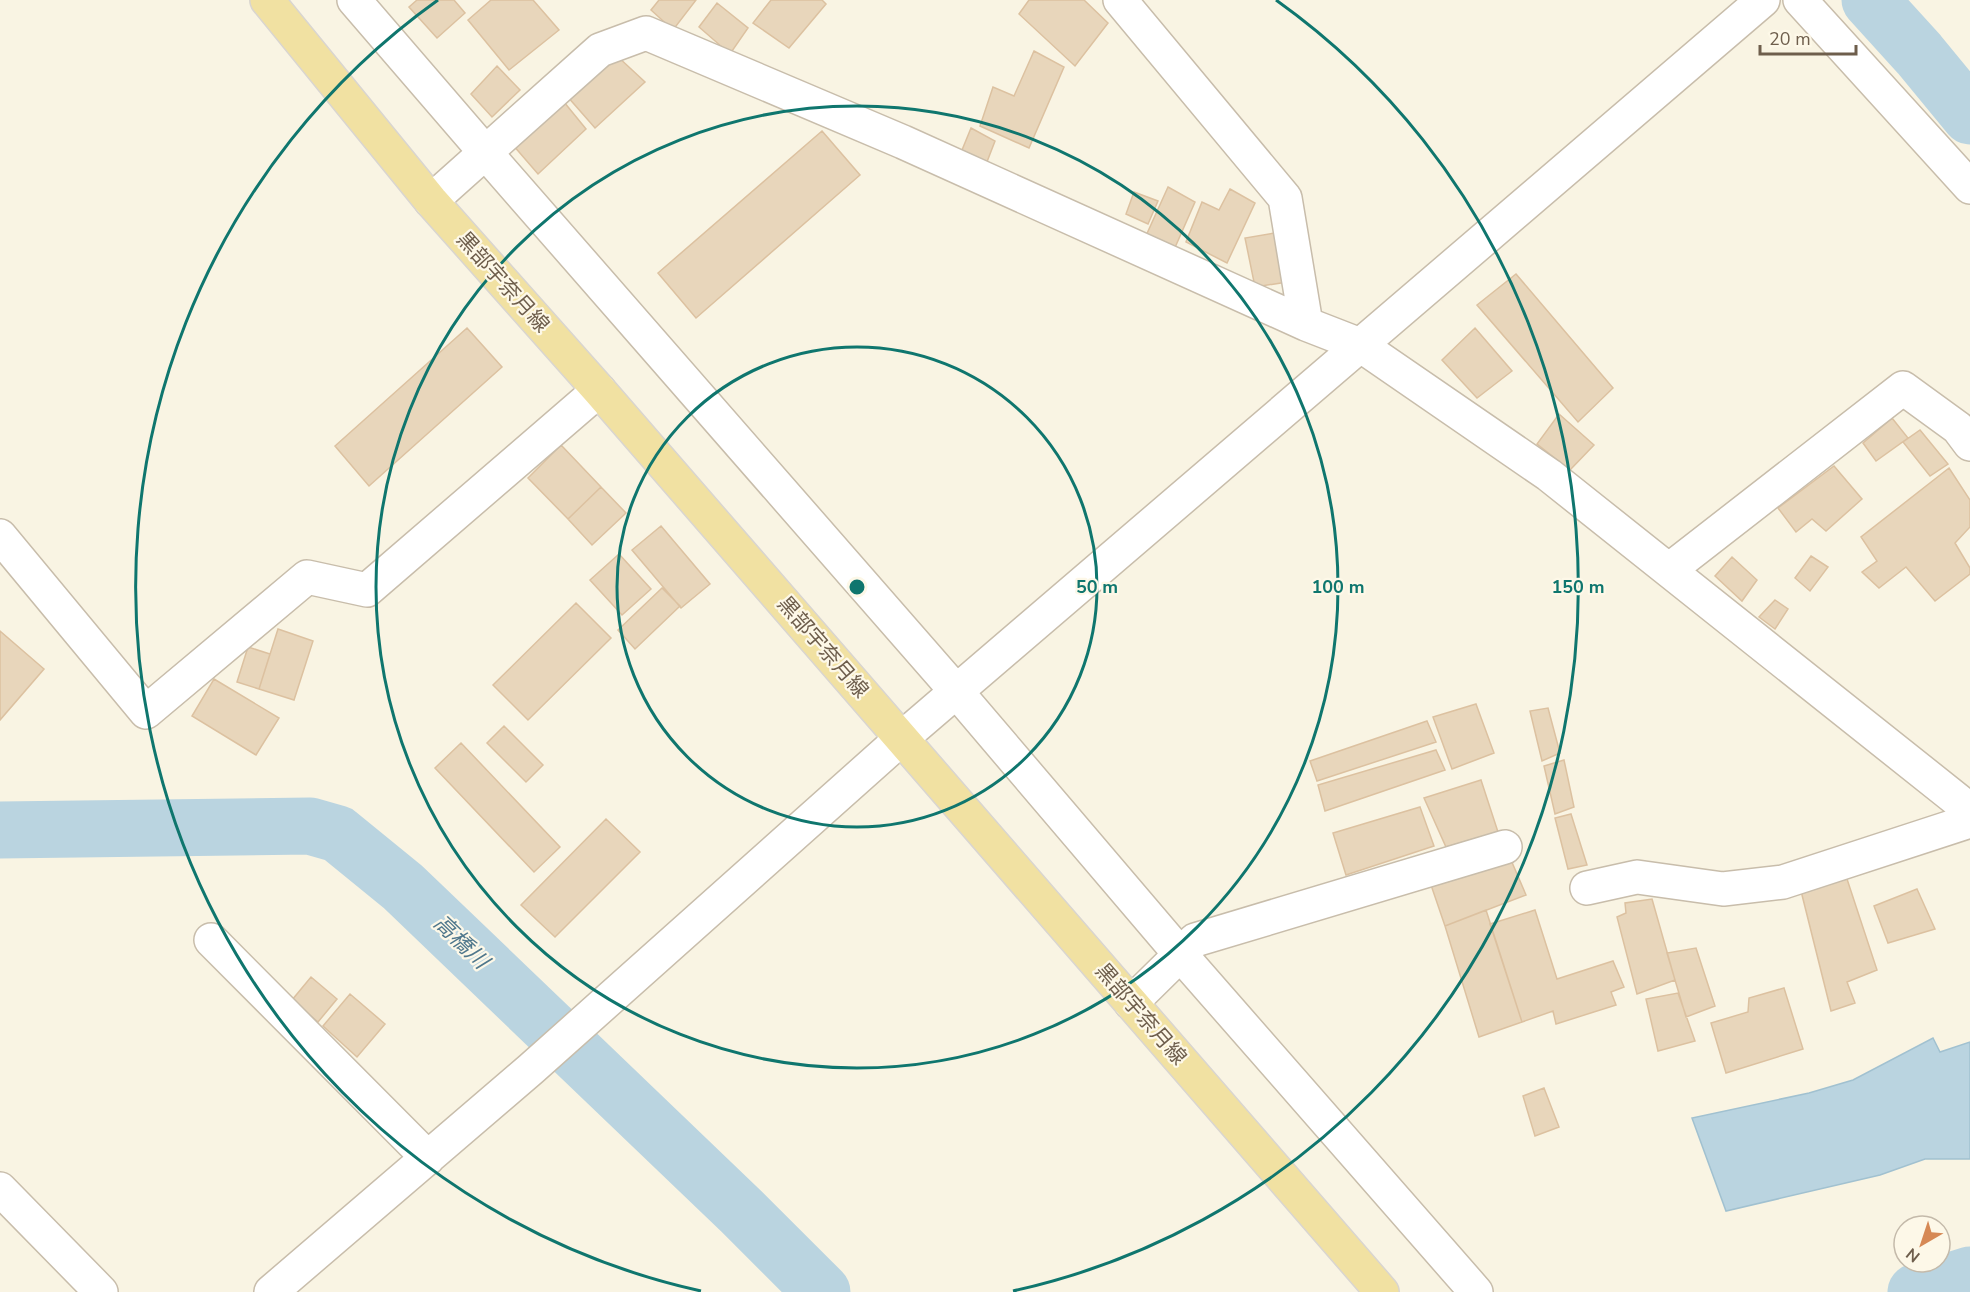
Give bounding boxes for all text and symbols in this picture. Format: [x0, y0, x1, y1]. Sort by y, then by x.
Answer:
scale bar [1760, 18, 1856, 56]
text: 20 m [1769, 27, 1811, 51]
street label: 黒部宇奈月線 [450, 226, 556, 338]
text: 50 m [1076, 575, 1118, 599]
text: 100 m [1311, 575, 1365, 599]
text: 150 m [1551, 575, 1605, 599]
centre of rings [847, 577, 867, 597]
street label: 黒部宇奈月線 [771, 590, 875, 704]
water label: 高橋川 [427, 908, 497, 977]
street label: 黒部宇奈月線 [1089, 957, 1193, 1071]
north arrow [1892, 1214, 1952, 1274]
text: N [1902, 1243, 1925, 1267]

